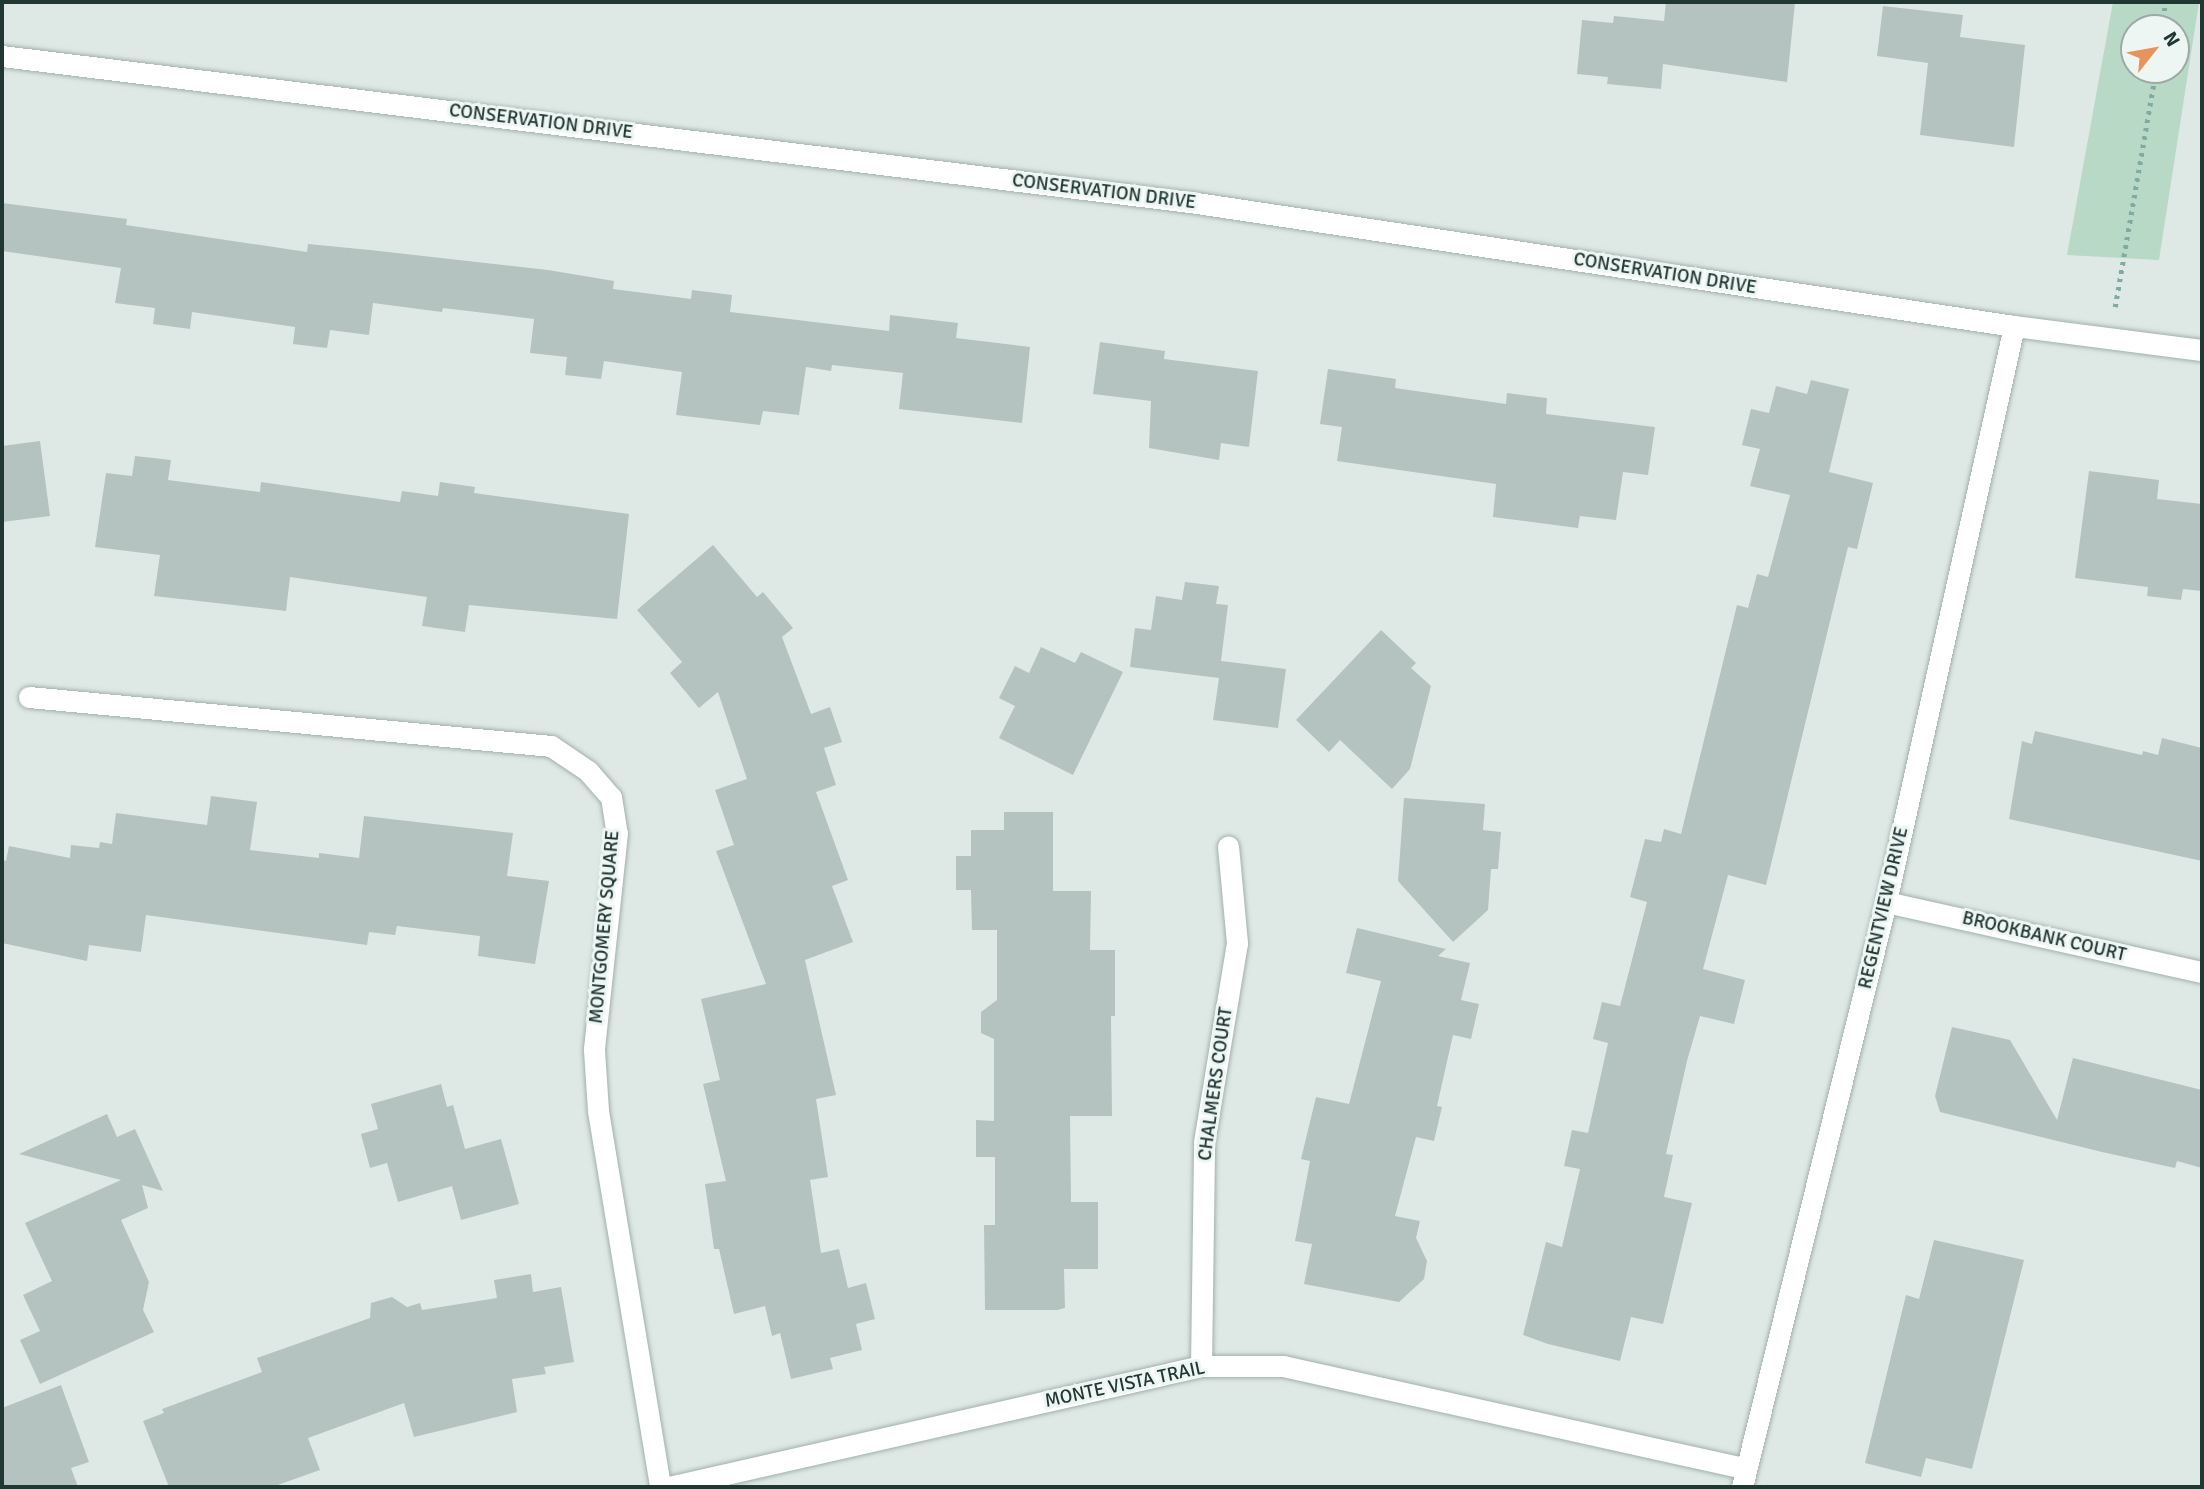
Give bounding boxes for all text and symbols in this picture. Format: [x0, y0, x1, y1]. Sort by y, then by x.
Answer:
north arrow [2120, 14, 2190, 84]
text: N [2158, 27, 2185, 51]
street label: CONSERVATION DRIVE [448, 99, 634, 145]
street label: CONSERVATION DRIVE [1011, 169, 1197, 215]
street label: CONSERVATION DRIVE [1572, 248, 1758, 300]
street label: REGENTVIEW DRIVE [1854, 825, 1914, 991]
street label: MONTGOMERY SQUARE [585, 829, 625, 1025]
street label: BROOKBANK COURT [1960, 907, 2128, 967]
street label: CHALMERS COURT [1194, 1006, 1238, 1162]
street label: MONTE VISTA TRAIL [1043, 1357, 1207, 1413]

